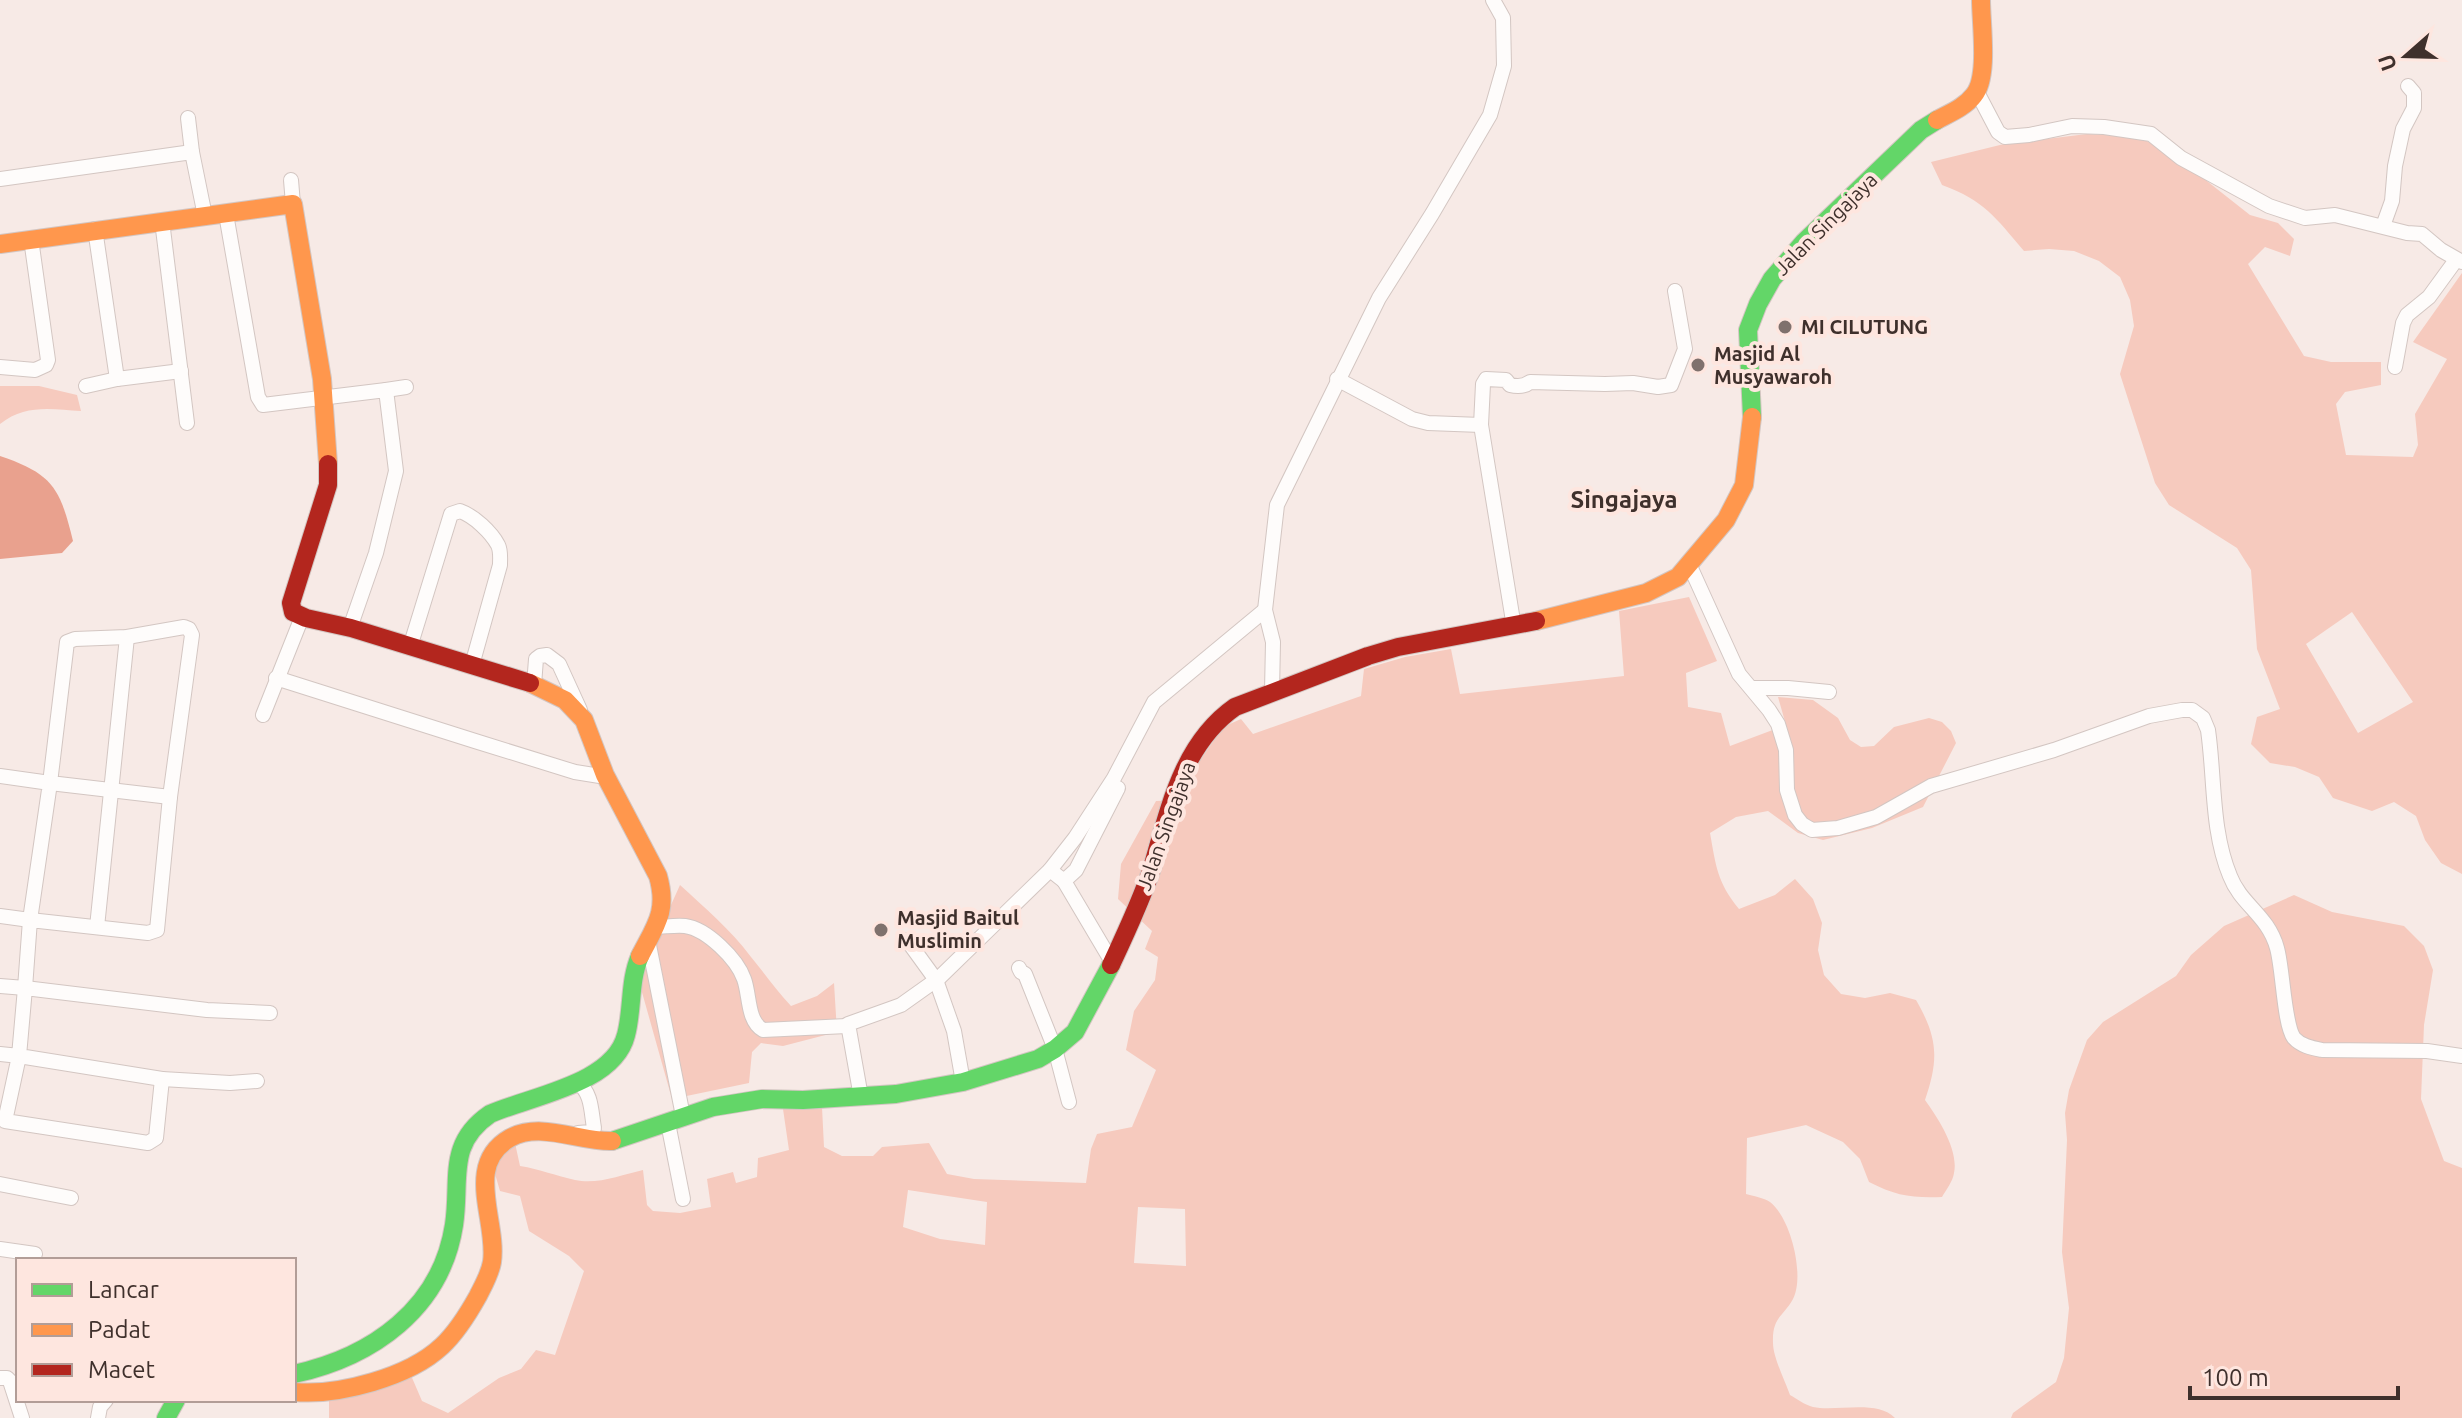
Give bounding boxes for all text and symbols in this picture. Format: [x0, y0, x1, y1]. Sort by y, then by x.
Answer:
north arrow [2366, 16, 2446, 96]
text: U [2372, 51, 2401, 75]
street label: Jalan Singajaya [1770, 168, 1882, 280]
place label: MI CILUTUNG [1801, 315, 1928, 338]
marker: MI CILUTUNG [1776, 318, 1794, 336]
place label: Masjid Al Musyawaroh [1714, 342, 1832, 388]
marker: Masjid Al Musyawaroh [1689, 356, 1707, 374]
district label: Singajaya [1571, 486, 1677, 513]
street label: Jalan Singajaya [1132, 758, 1199, 893]
place label: Masjid Baitul Muslimin [897, 906, 1019, 952]
marker: Masjid Baitul Muslimin [872, 921, 890, 939]
legend [16, 1258, 296, 1402]
text: Lancar [88, 1276, 159, 1303]
text: Padat [88, 1316, 151, 1343]
scale bar [2190, 1350, 2398, 1400]
text: Macet [88, 1356, 156, 1383]
text: 100 m [2202, 1364, 2269, 1391]

